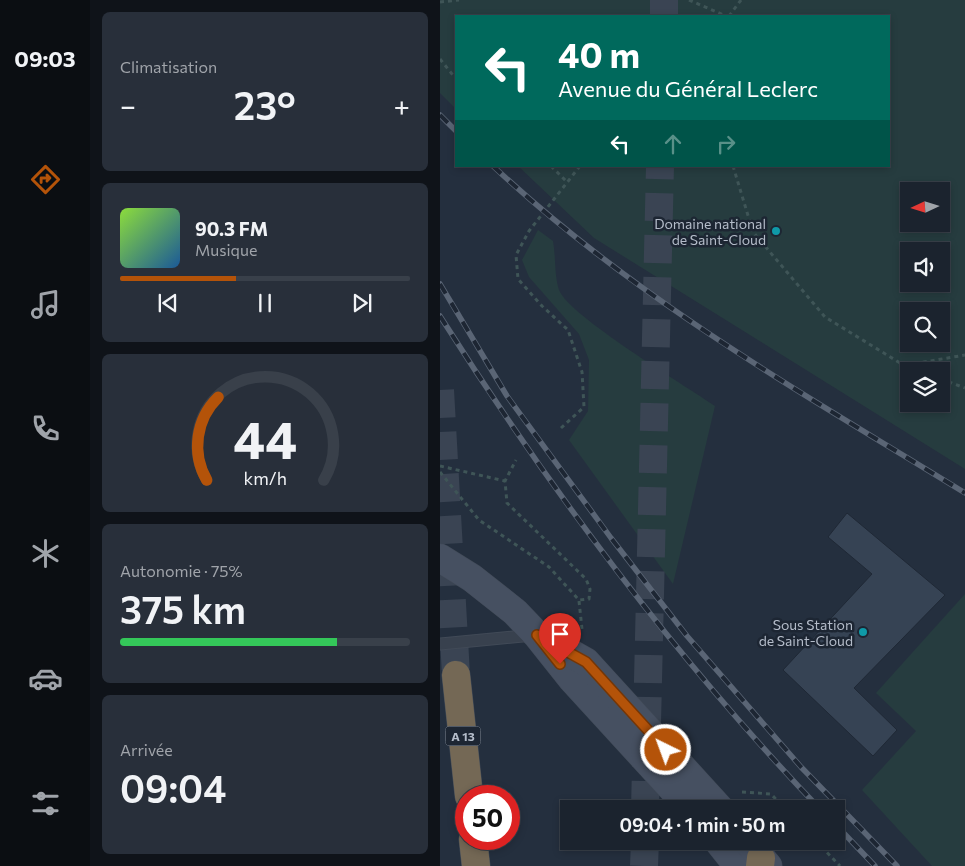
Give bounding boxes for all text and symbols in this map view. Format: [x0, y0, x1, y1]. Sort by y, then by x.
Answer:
text: 40 m [558, 32, 640, 75]
icon: left [475, 35, 540, 100]
text: 09:03 [14, 45, 76, 72]
text: Climatisation [120, 57, 217, 76]
text: Avenue du Général Leclerc [558, 75, 818, 102]
text: 23° [234, 81, 296, 128]
text: − [120, 88, 136, 122]
text: + [394, 88, 410, 122]
icon: left [606, 130, 634, 158]
icon: ahead [659, 130, 687, 158]
icon: right [712, 130, 740, 158]
icon: directions [28, 162, 63, 197]
north arrow [900, 182, 950, 232]
map controls [900, 182, 950, 412]
place label: Domaine national de Saint-Cloud [654, 215, 766, 248]
text: 90.3 FM [195, 217, 268, 240]
marker: Domaine national de Saint-Cloud [770, 225, 782, 237]
text: Musique [195, 240, 257, 259]
button: sound [900, 242, 950, 292]
icon: music [28, 287, 63, 322]
icon: previous [154, 289, 182, 317]
icon: pause [251, 289, 279, 317]
icon: next [348, 289, 376, 317]
button: search [900, 302, 950, 352]
button: layers [900, 362, 950, 412]
text: 44 [233, 406, 297, 470]
icon: phone [28, 411, 63, 446]
text: km/h [243, 467, 287, 489]
icon: climate [28, 536, 63, 571]
text: Autonomie · 75% [120, 561, 243, 580]
text: 375 km [120, 585, 246, 632]
pin [539, 613, 581, 664]
place label: Sous Station de Saint-Cloud [759, 616, 853, 649]
icon: arrive [546, 620, 574, 648]
marker: Sous Station de Saint-Cloud [857, 626, 869, 638]
icon: car [28, 661, 63, 696]
position arrow [639, 723, 691, 775]
road number: A 13 [445, 726, 480, 746]
text: Arrivée [120, 740, 173, 759]
text: 09:04 [120, 764, 226, 811]
speed limit sign: 50 [455, 785, 520, 850]
icon: filters [28, 786, 63, 821]
text: 09:04 · 1 min · 50 m [620, 813, 785, 836]

